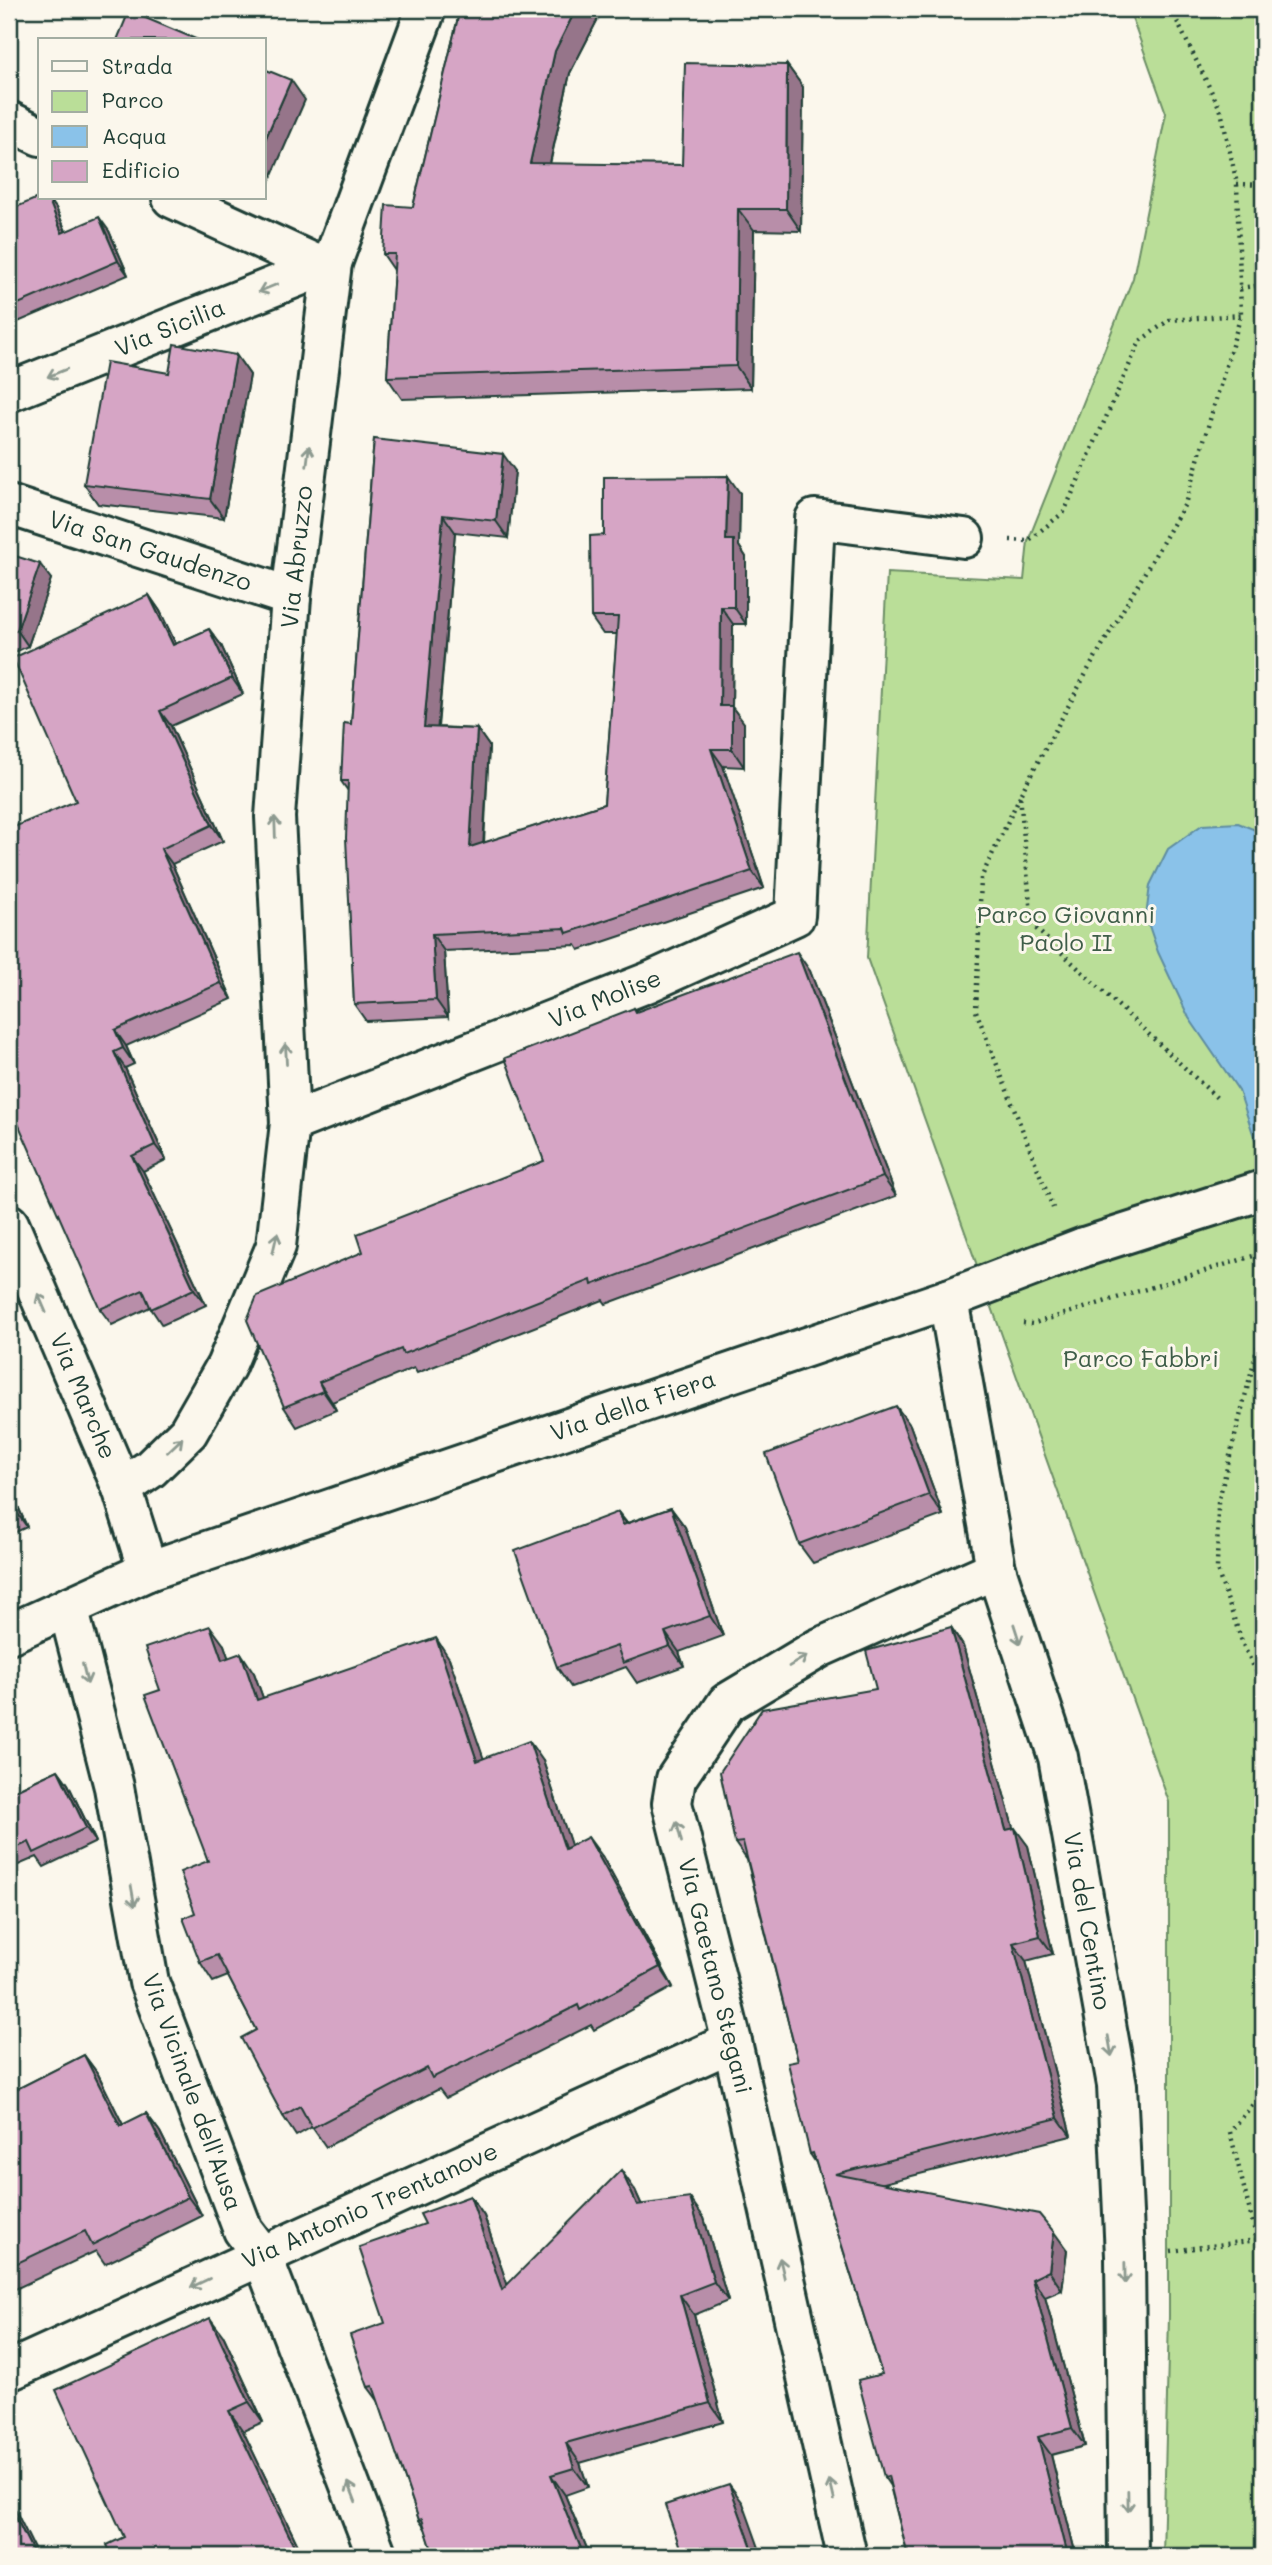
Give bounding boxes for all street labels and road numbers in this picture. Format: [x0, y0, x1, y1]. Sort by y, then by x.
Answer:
street label: Via Sicilia [110, 291, 229, 363]
street label: Via Abruzzo [273, 484, 318, 630]
street label: Via San Gaudenzo [45, 502, 256, 597]
street label: Via Molise [544, 961, 665, 1034]
street label: Via Marche [44, 1328, 125, 1463]
street label: Via della Fiera [546, 1362, 719, 1447]
street label: Via del Centino [1058, 1829, 1119, 2012]
street label: Via Gaetano Stegani [672, 1854, 761, 2097]
street label: Via Vicinale dell'Ausa [136, 1969, 251, 2214]
street label: Via Antonio Trentanove [237, 2134, 502, 2275]

